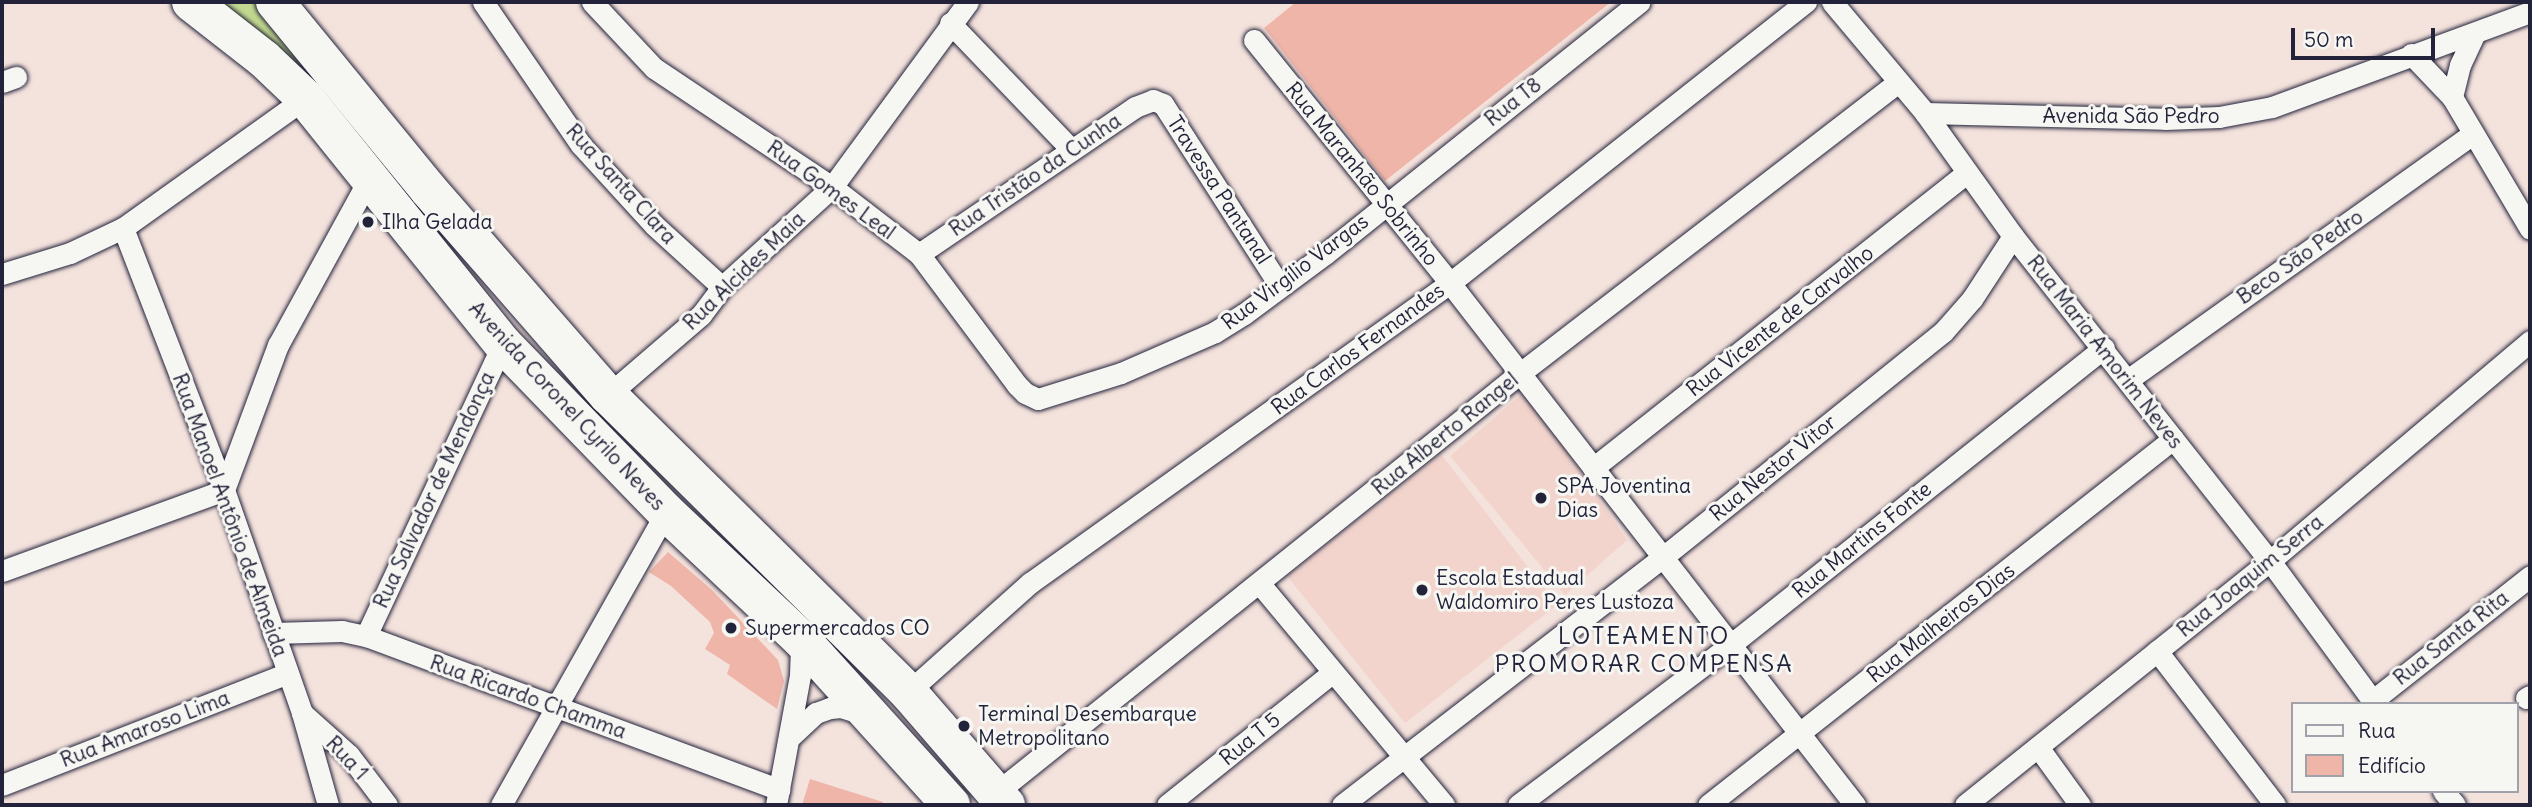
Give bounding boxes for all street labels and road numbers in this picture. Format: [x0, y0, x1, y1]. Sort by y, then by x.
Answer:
street label: Rua T8 [1480, 72, 1546, 132]
street label: Rua Maranhão Sobrinho [1280, 77, 1444, 271]
street label: Avenida São Pedro [2042, 103, 2220, 129]
street label: Rua Tristão da Cunha [944, 108, 1126, 242]
street label: Travessa Pantanal [1162, 111, 1276, 269]
street label: Rua Santa Clara [560, 119, 682, 249]
street label: Rua Gomes Leal [762, 135, 900, 245]
street label: Beco São Pedro [2232, 204, 2368, 310]
street label: Rua Alcides Maia [678, 206, 810, 336]
street label: Rua Virgílio Vargas [1217, 209, 1373, 335]
street label: Rua Vicente de Carvalho [1681, 240, 1879, 402]
street label: Rua Maria Amorim Neves [2022, 250, 2188, 454]
street label: Rua Carlos Fernandes [1267, 278, 1449, 420]
street label: Avenida Coronel Cyrilo Neves [463, 296, 671, 516]
street label: Rua Alberto Rangel [1367, 367, 1523, 501]
street label: Rua Salvador de Mendonça [368, 368, 500, 612]
street label: Rua Manoel Antônio de Almeida [167, 370, 293, 660]
street label: Rua Nestor Vitor [1705, 409, 1841, 527]
street label: Rua Martins Fonte [1788, 476, 1936, 604]
street label: Rua Joaquim Serra [2172, 509, 2328, 643]
street label: Rua Malheiros Dias [1862, 558, 2020, 688]
street label: Rua Santa Rita [2388, 585, 2514, 691]
street label: Rua Ricardo Chamma [426, 650, 630, 744]
street label: Rua Amaroso Lima [57, 685, 233, 773]
street label: Rua T 5 [1215, 707, 1285, 771]
street label: Rua 1 [320, 731, 374, 785]

